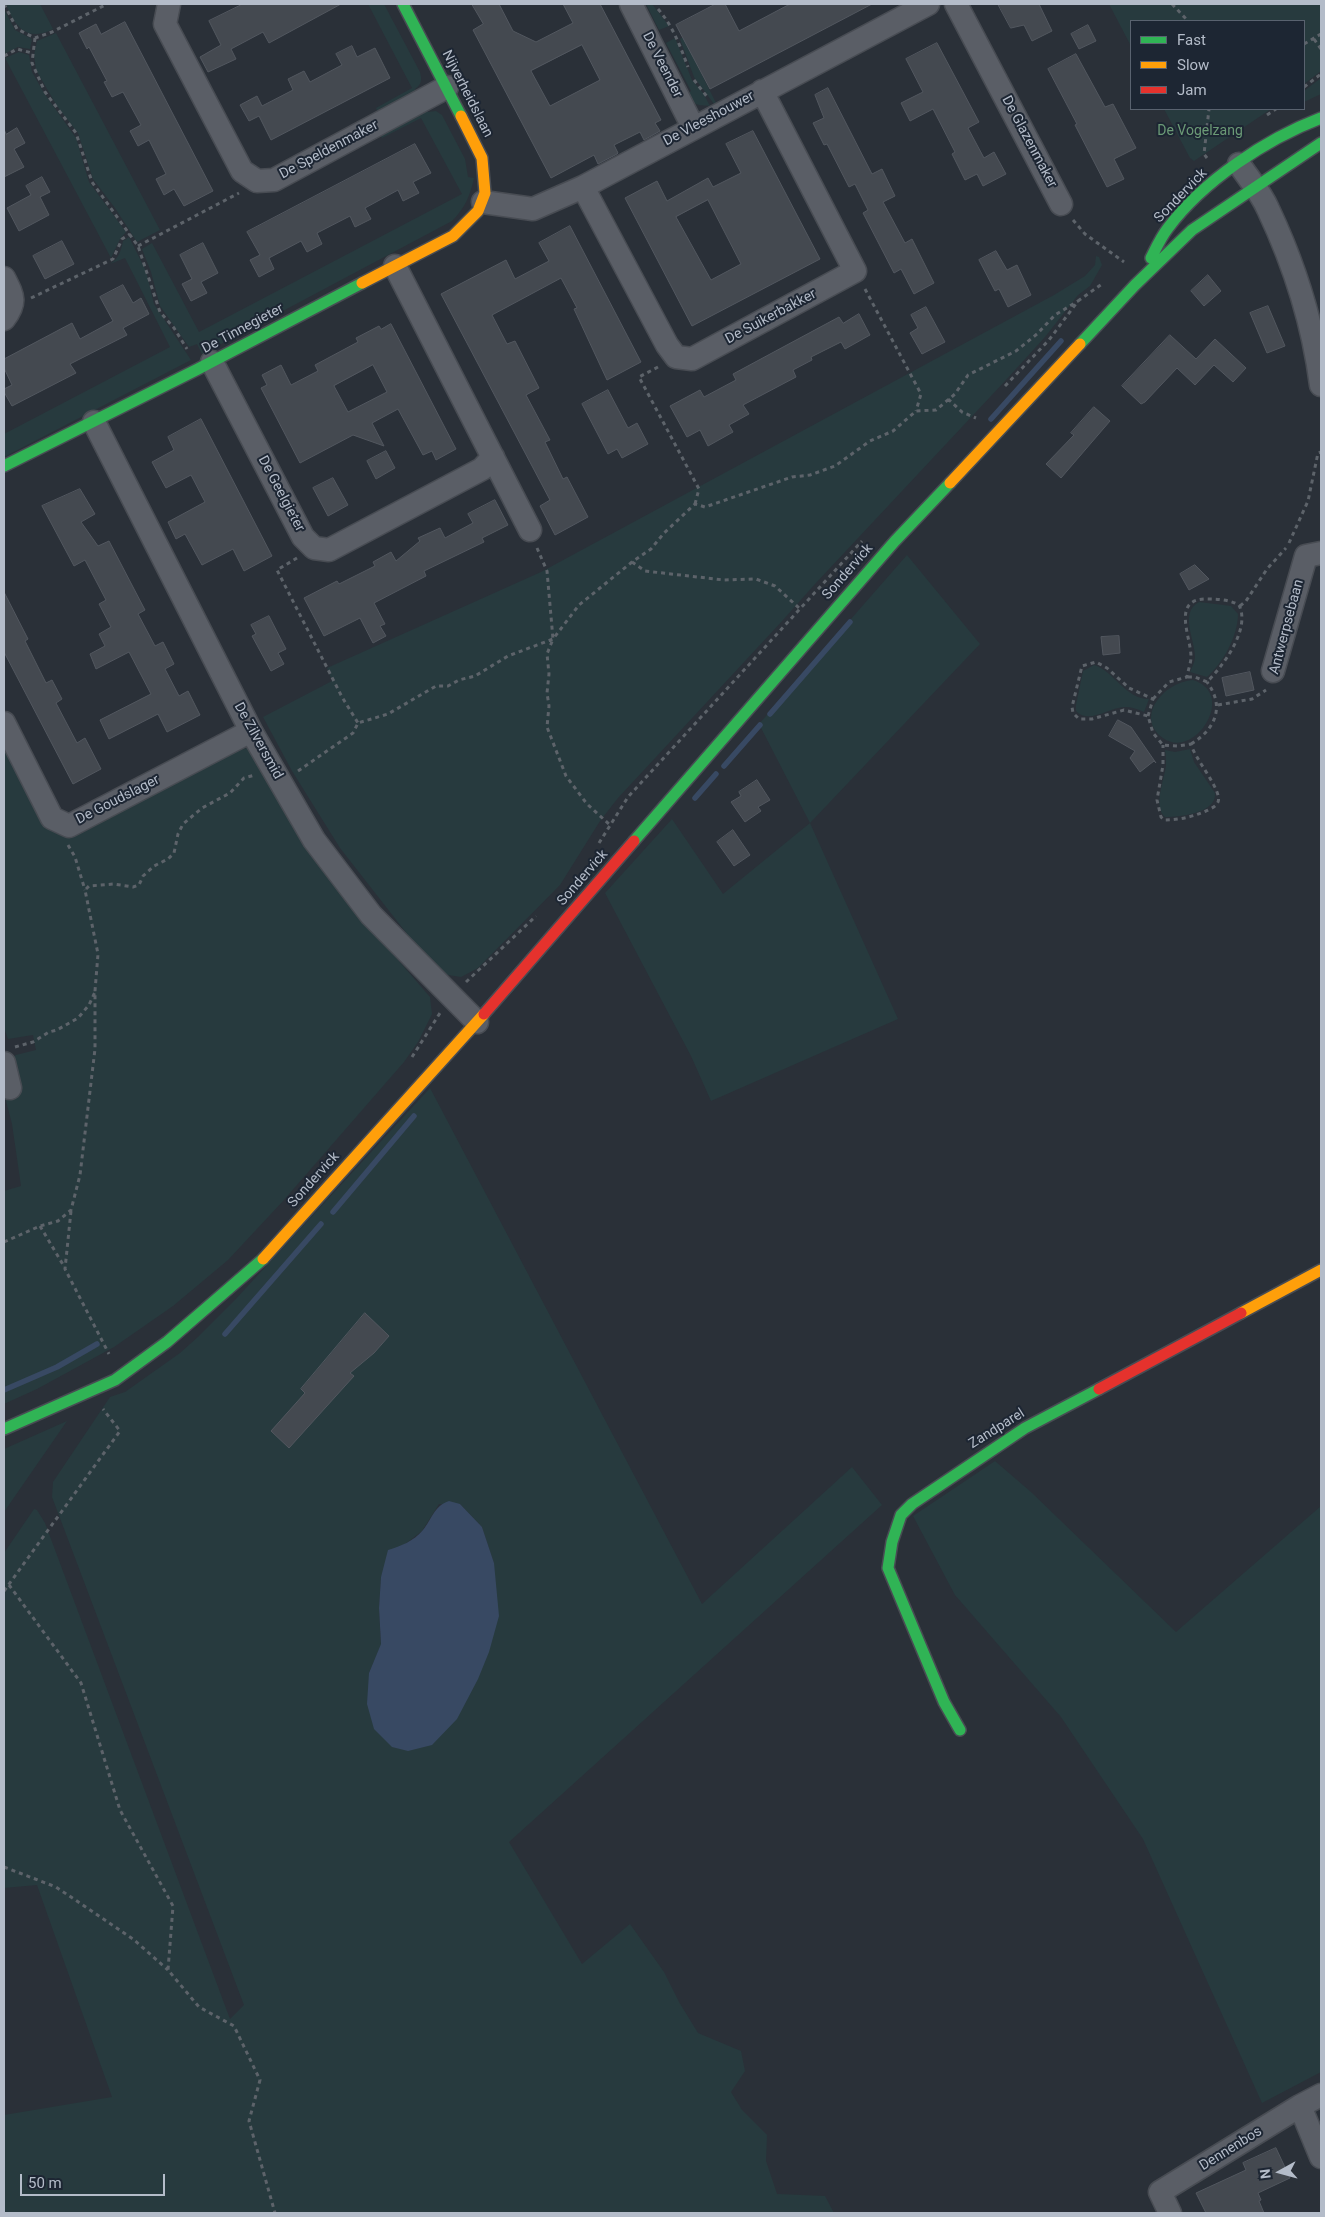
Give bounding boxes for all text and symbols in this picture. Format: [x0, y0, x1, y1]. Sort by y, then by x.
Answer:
legend [1130, 20, 1305, 110]
street label: De Veender [638, 29, 686, 101]
text: Fast [1177, 31, 1206, 49]
street label: Nijverheidslaan [438, 48, 496, 140]
text: Slow [1177, 56, 1209, 74]
text: Jam [1177, 81, 1207, 99]
street label: De Vleeshouwer [661, 88, 757, 150]
street label: De Glazenmaker [998, 93, 1060, 191]
street label: De Speldenmaker [277, 117, 381, 183]
park label: De Vogelzang [1157, 123, 1243, 139]
street label: Sondervick [1151, 165, 1211, 227]
street label: De Suikerbakker [723, 286, 819, 348]
street label: De Tinnegieter [199, 300, 287, 358]
street label: De Geelgieter [254, 453, 308, 535]
street label: Sondervick [819, 541, 877, 603]
street label: Antwerpsebaan [1266, 578, 1308, 676]
street label: De Zilversmid [230, 700, 286, 782]
street label: De Goudslager [73, 772, 163, 828]
street label: Sondervick [554, 847, 612, 909]
street label: Sondervick [285, 1149, 343, 1211]
street label: Zandparel [966, 1405, 1028, 1453]
street label: Dennenbos [1197, 2123, 1265, 2175]
north arrow [1255, 2147, 1305, 2197]
scale bar [22, 2164, 168, 2196]
text: N [1257, 2168, 1274, 2180]
text: 50 m [28, 2174, 62, 2192]

